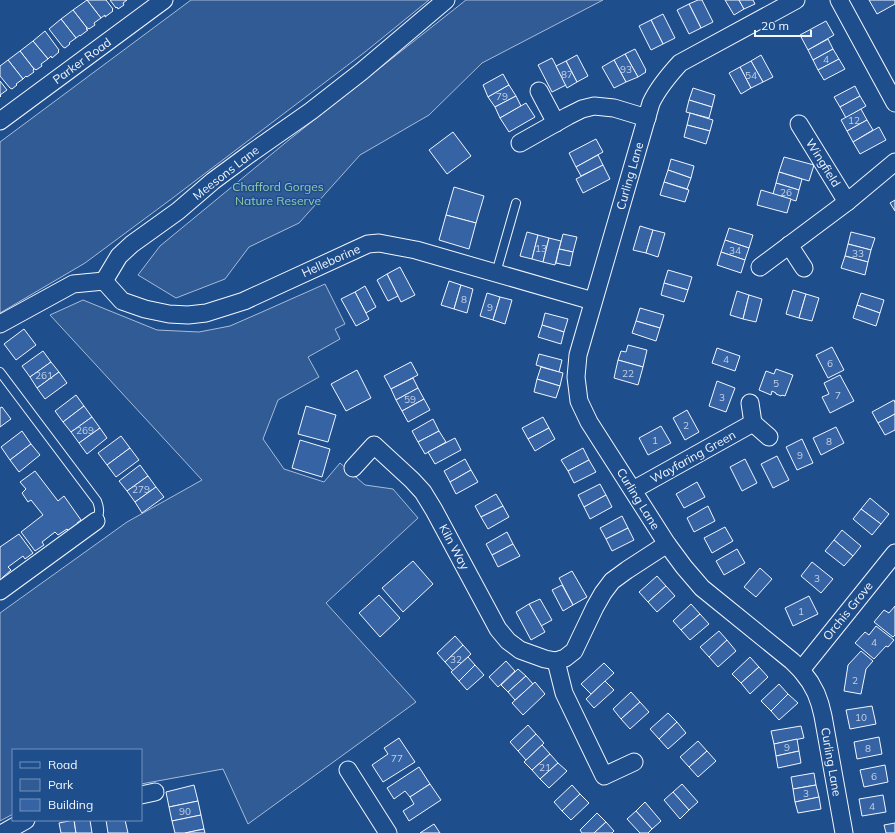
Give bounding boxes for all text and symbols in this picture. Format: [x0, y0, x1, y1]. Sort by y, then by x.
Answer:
scale bar [755, 12, 811, 38]
text: 20 m [761, 18, 789, 33]
street label: Parker Road [50, 34, 114, 87]
house number: 4 [823, 53, 829, 66]
house number: 93 [620, 63, 632, 76]
house number: 87 [561, 68, 573, 81]
house number: 54 [745, 69, 757, 82]
house number: 79 [496, 90, 508, 103]
house number: 12 [848, 114, 860, 127]
street label: Wingfield [803, 136, 844, 190]
street label: Curling Lane [613, 140, 646, 211]
street label: Meesons Lane [190, 142, 262, 203]
park label: Chafford Gorges Nature Reserve [232, 179, 324, 208]
house number: 26 [780, 186, 792, 199]
street label: Helleborine [299, 241, 363, 280]
house number: 13 [535, 242, 547, 255]
house number: 34 [729, 244, 741, 257]
house number: 33 [852, 247, 864, 260]
house number: 8 [461, 293, 467, 306]
house number: 9 [487, 301, 493, 314]
house number: 4 [723, 353, 729, 366]
house number: 6 [827, 357, 833, 370]
house number: 22 [622, 367, 634, 380]
house number: 261 [35, 369, 53, 382]
house number: 5 [773, 377, 779, 390]
house number: 7 [835, 389, 841, 402]
house number: 3 [719, 391, 725, 404]
house number: 59 [404, 393, 416, 406]
house number: 2 [683, 419, 689, 432]
house number: 269 [76, 424, 94, 437]
street label: Wayfaring Green [647, 427, 738, 486]
house number: 1 [652, 434, 658, 447]
house number: 8 [826, 435, 832, 448]
house number: 9 [797, 449, 803, 462]
street label: Curling Lane [614, 465, 663, 532]
house number: 279 [132, 483, 150, 496]
street label: Kiln Way [436, 521, 473, 573]
house number: 3 [814, 572, 820, 585]
street label: Orchis Grove [819, 578, 876, 643]
house number: 1 [798, 605, 804, 618]
house number: 4 [871, 636, 877, 649]
house number: 32 [450, 653, 462, 666]
house number: 2 [852, 674, 858, 687]
house number: 10 [855, 711, 867, 724]
street label: Curling Lane [818, 726, 845, 798]
house number: 9 [784, 741, 790, 754]
house number: 8 [865, 742, 871, 755]
legend [12, 749, 142, 821]
house number: 77 [391, 752, 403, 765]
text: Road [48, 757, 77, 772]
house number: 21 [539, 761, 551, 774]
house number: 6 [871, 770, 877, 783]
text: Park [48, 777, 74, 792]
house number: 3 [803, 787, 809, 800]
text: Building [48, 797, 93, 812]
house number: 4 [869, 800, 875, 813]
house number: 90 [179, 805, 191, 818]

